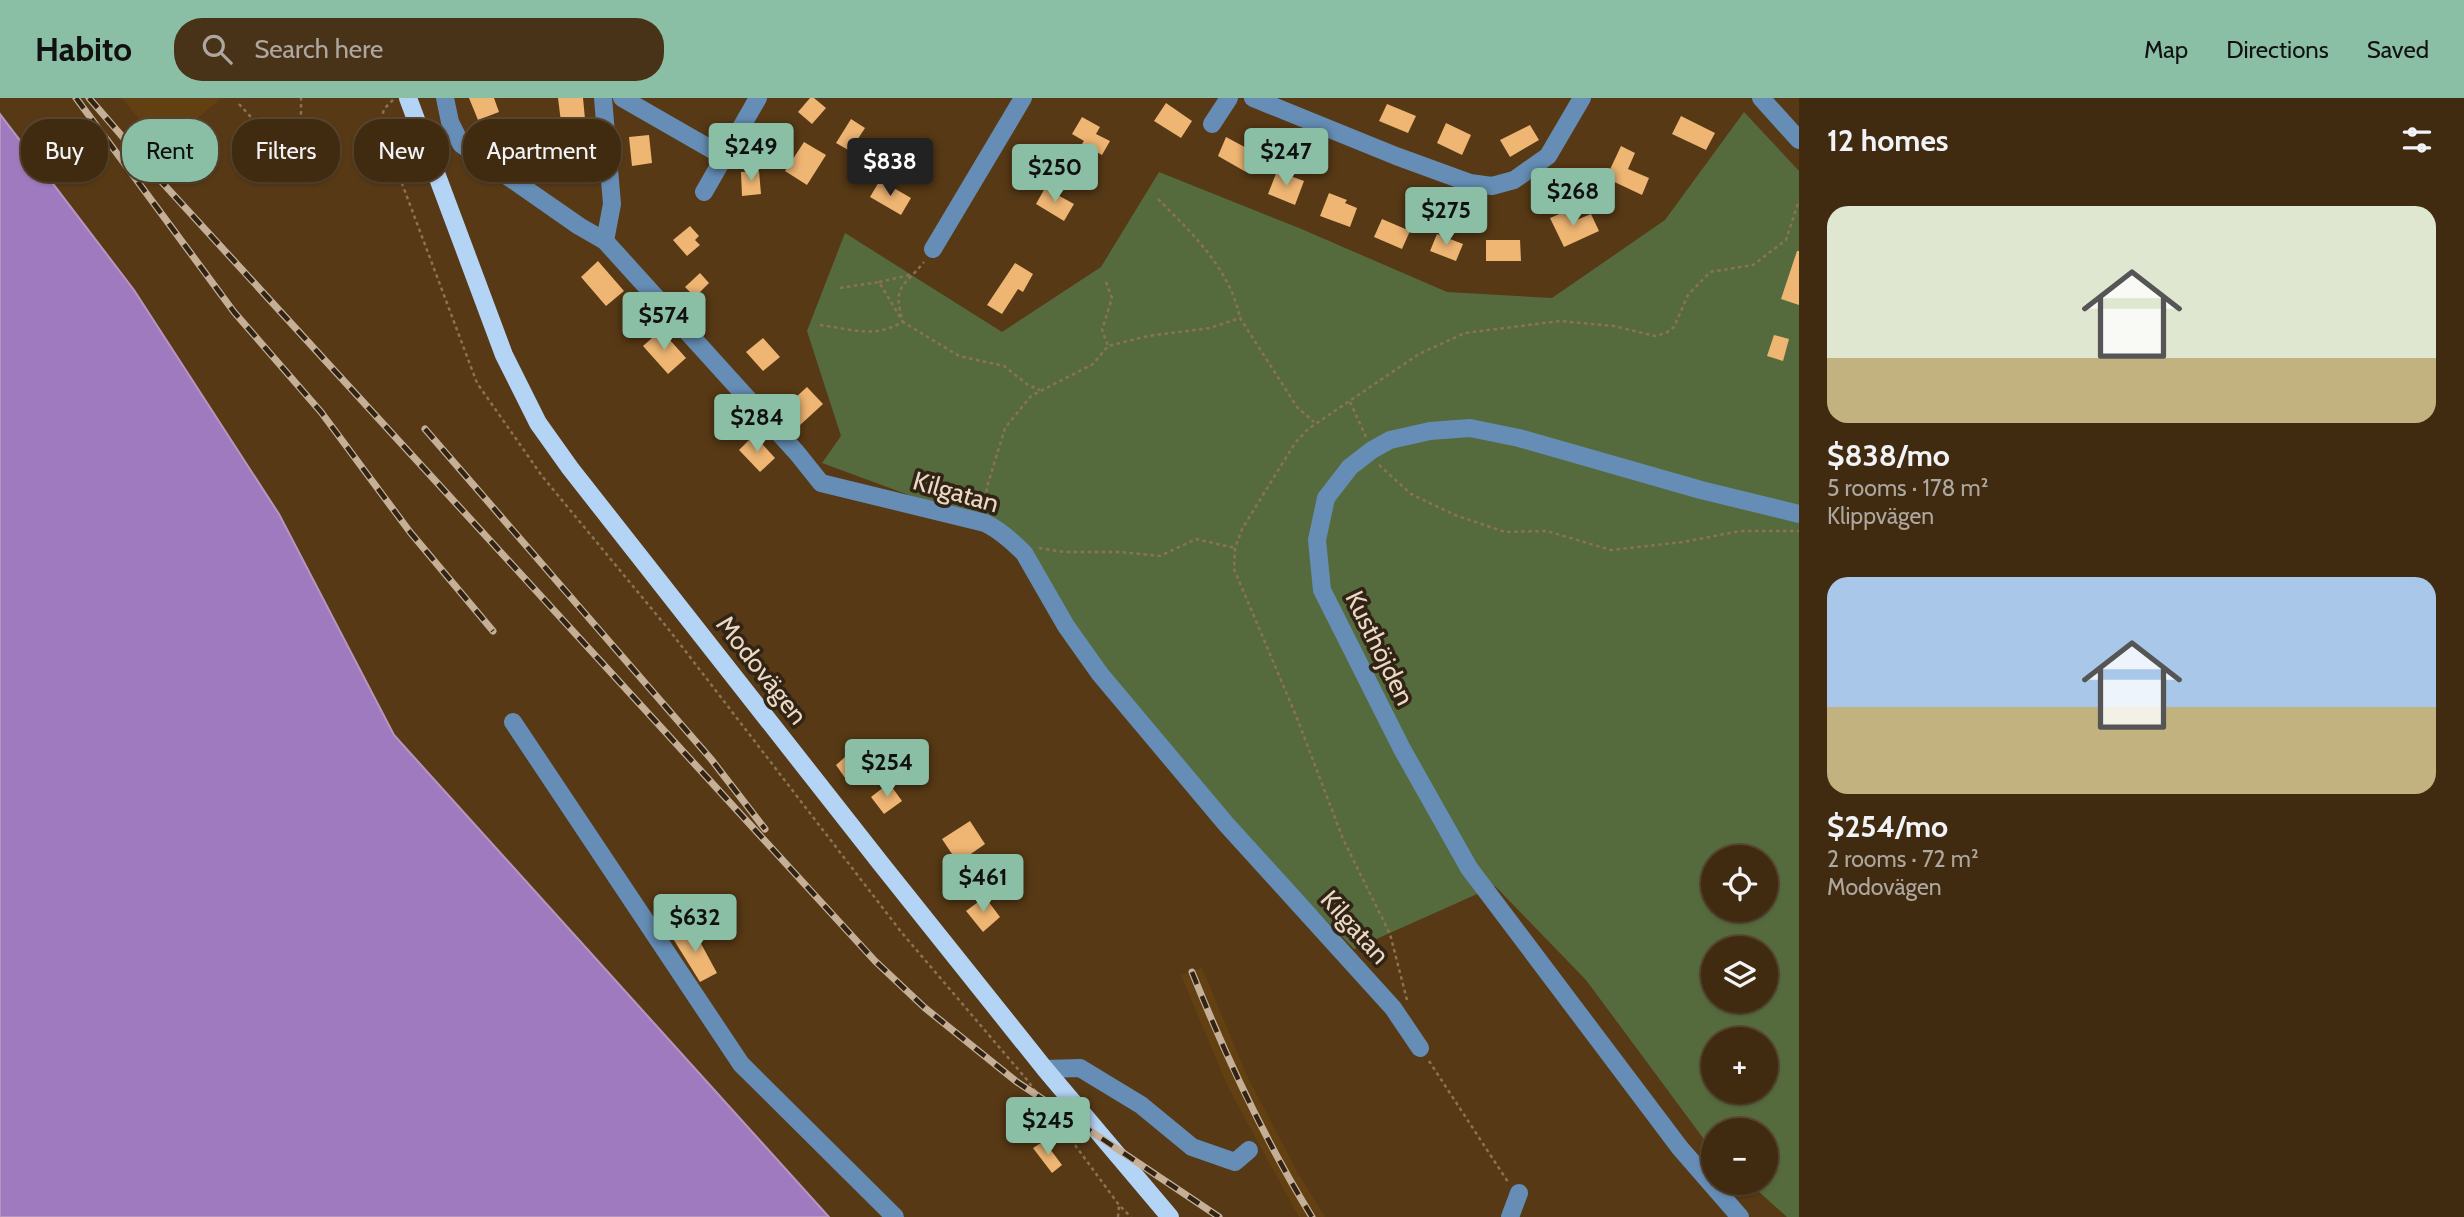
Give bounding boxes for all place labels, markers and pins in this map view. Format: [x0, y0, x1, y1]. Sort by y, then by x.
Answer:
pin: $249 [710, 123, 792, 183]
pin: $247 [1245, 129, 1327, 188]
pin: $838 [849, 139, 931, 198]
pin: $250 [1014, 144, 1096, 204]
pin: $268 [1532, 169, 1614, 228]
pin: $275 [1405, 188, 1487, 247]
pin: $574 [623, 292, 705, 352]
pin: $284 [716, 394, 798, 454]
pin: $254 [846, 740, 928, 799]
pin: $461 [942, 854, 1024, 914]
pin: $632 [654, 894, 736, 954]
pin: $245 [1007, 1098, 1089, 1157]

